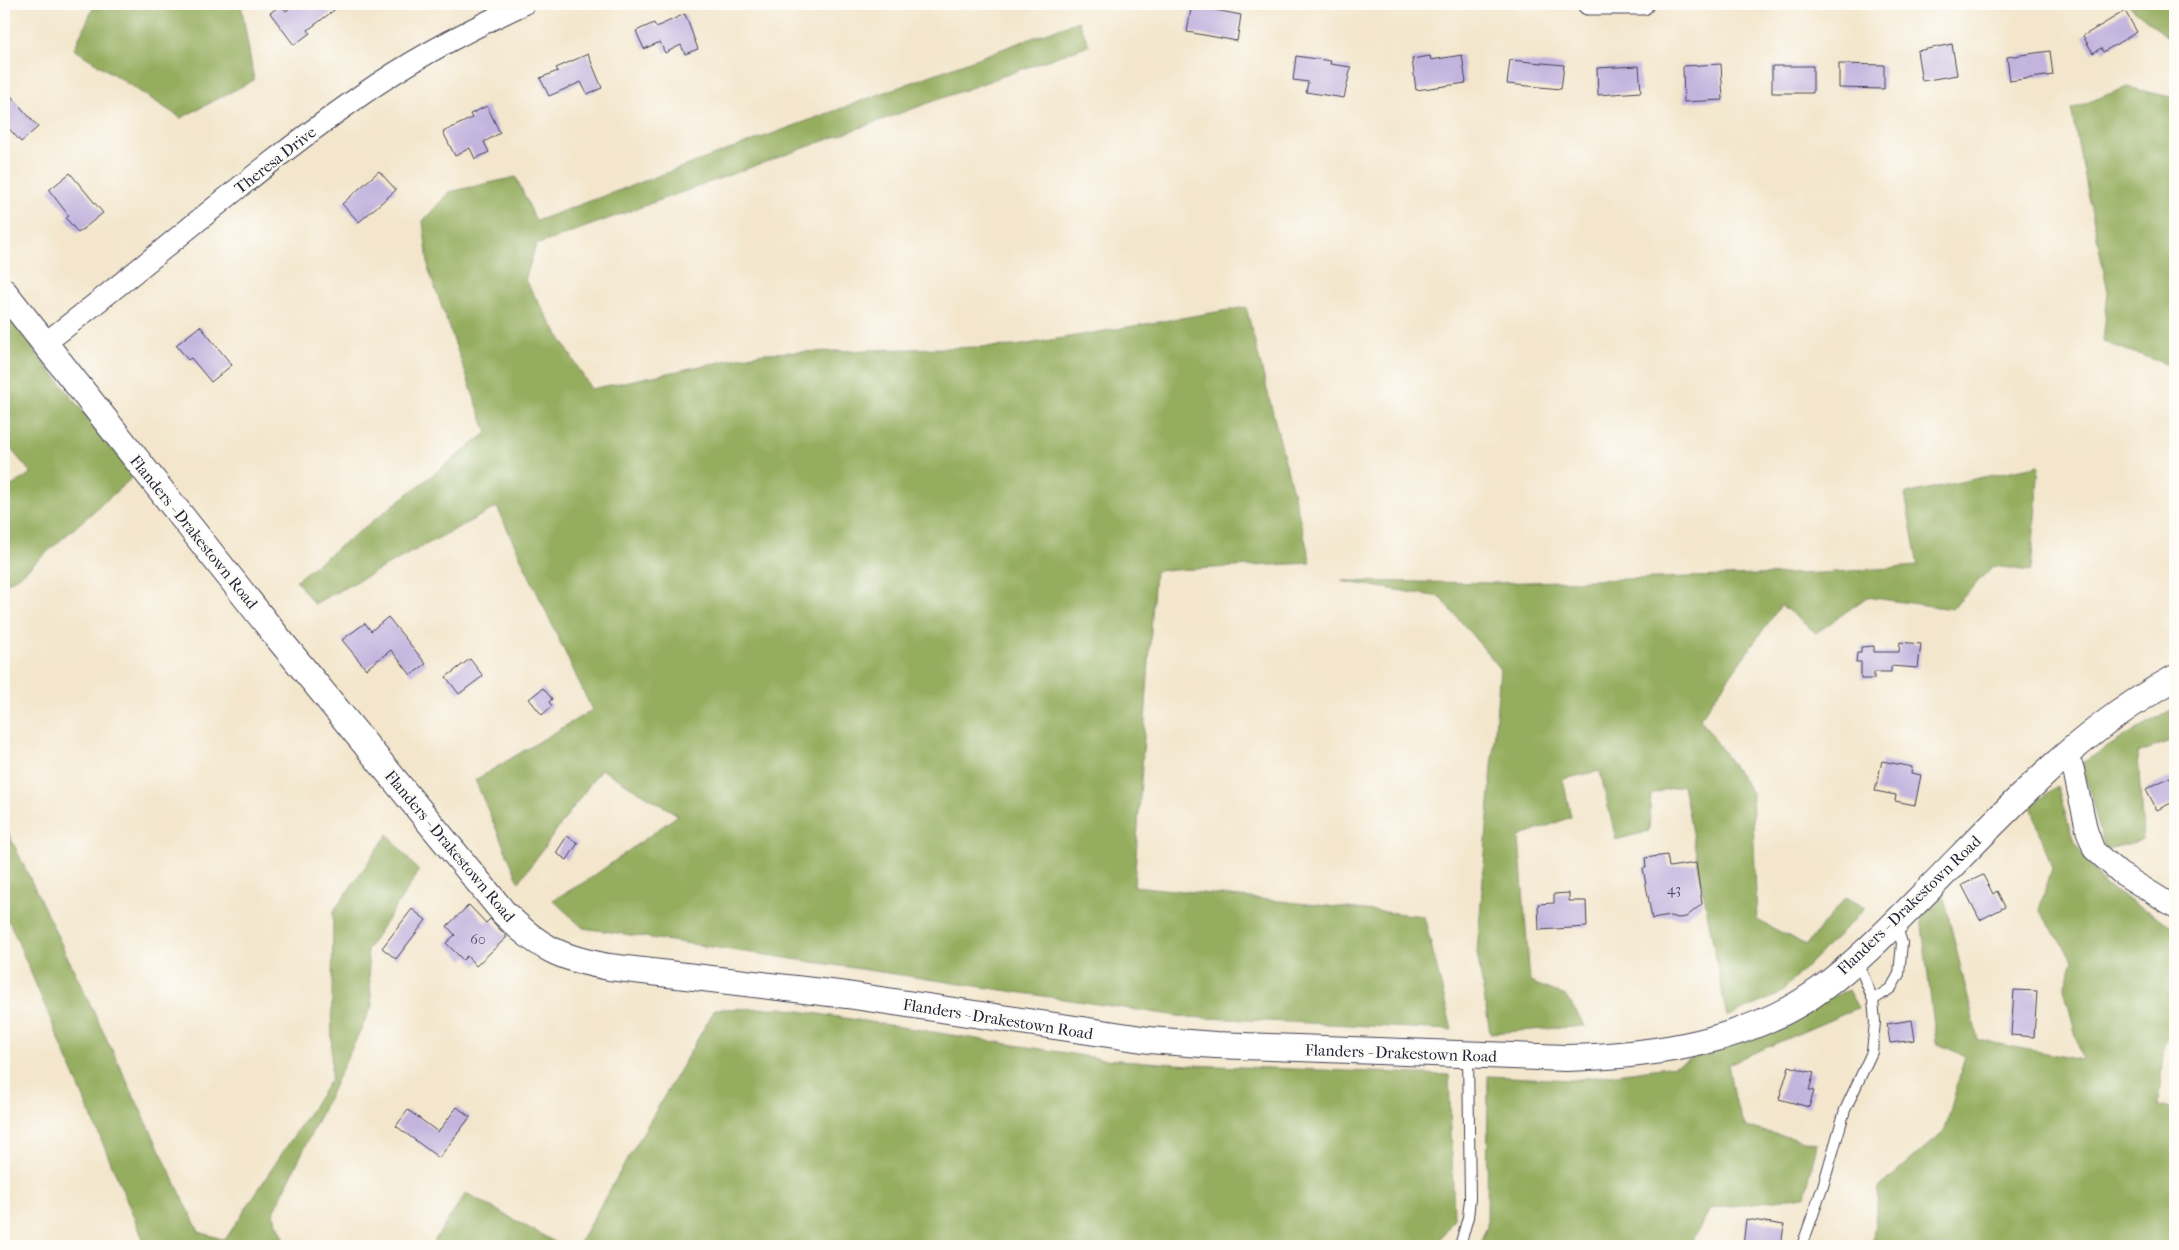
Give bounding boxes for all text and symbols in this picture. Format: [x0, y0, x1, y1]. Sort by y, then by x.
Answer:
street label: Theresa Drive [230, 122, 320, 198]
street label: Flanders - Drakestown Road [126, 451, 262, 613]
street label: Flanders - Drakestown Road [381, 766, 519, 926]
street label: Flanders - Drakestown Road [1833, 831, 1985, 979]
house number: 43 [1667, 881, 1681, 898]
house number: 60 [470, 931, 486, 948]
street label: Flanders - Drakestown Road [902, 995, 1095, 1043]
street label: Flanders - Drakestown Road [1305, 1040, 1498, 1066]

